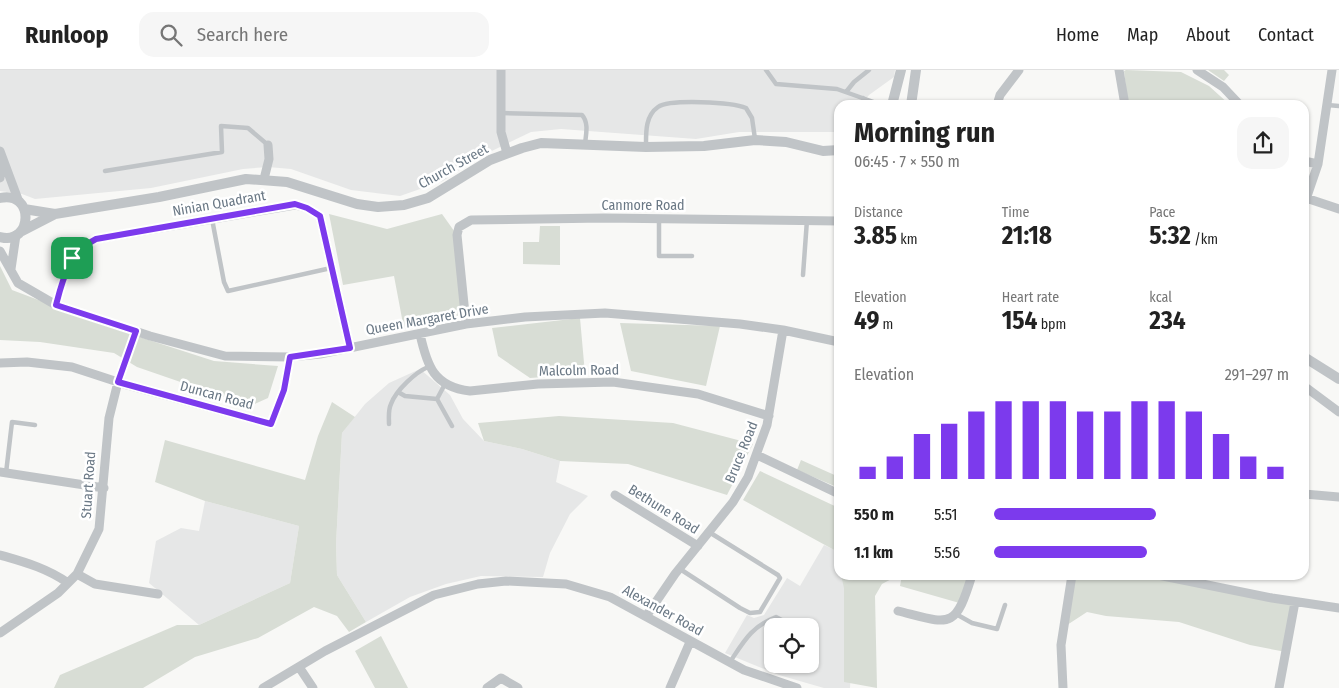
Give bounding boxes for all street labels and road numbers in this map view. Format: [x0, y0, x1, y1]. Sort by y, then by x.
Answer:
street label: Church Street [415, 140, 492, 193]
street label: Ninian Quadrant [171, 187, 267, 220]
street label: Canmore Road [601, 197, 685, 214]
street label: Queen Margaret Drive [364, 300, 490, 339]
street label: Malcolm Road [539, 361, 619, 380]
street label: Duncan Road [178, 378, 255, 413]
street label: Bruce Road [721, 419, 761, 485]
street label: Stuart Road [78, 451, 99, 519]
street label: Bethune Road [625, 481, 702, 538]
street label: Alexander Road [619, 581, 706, 640]

